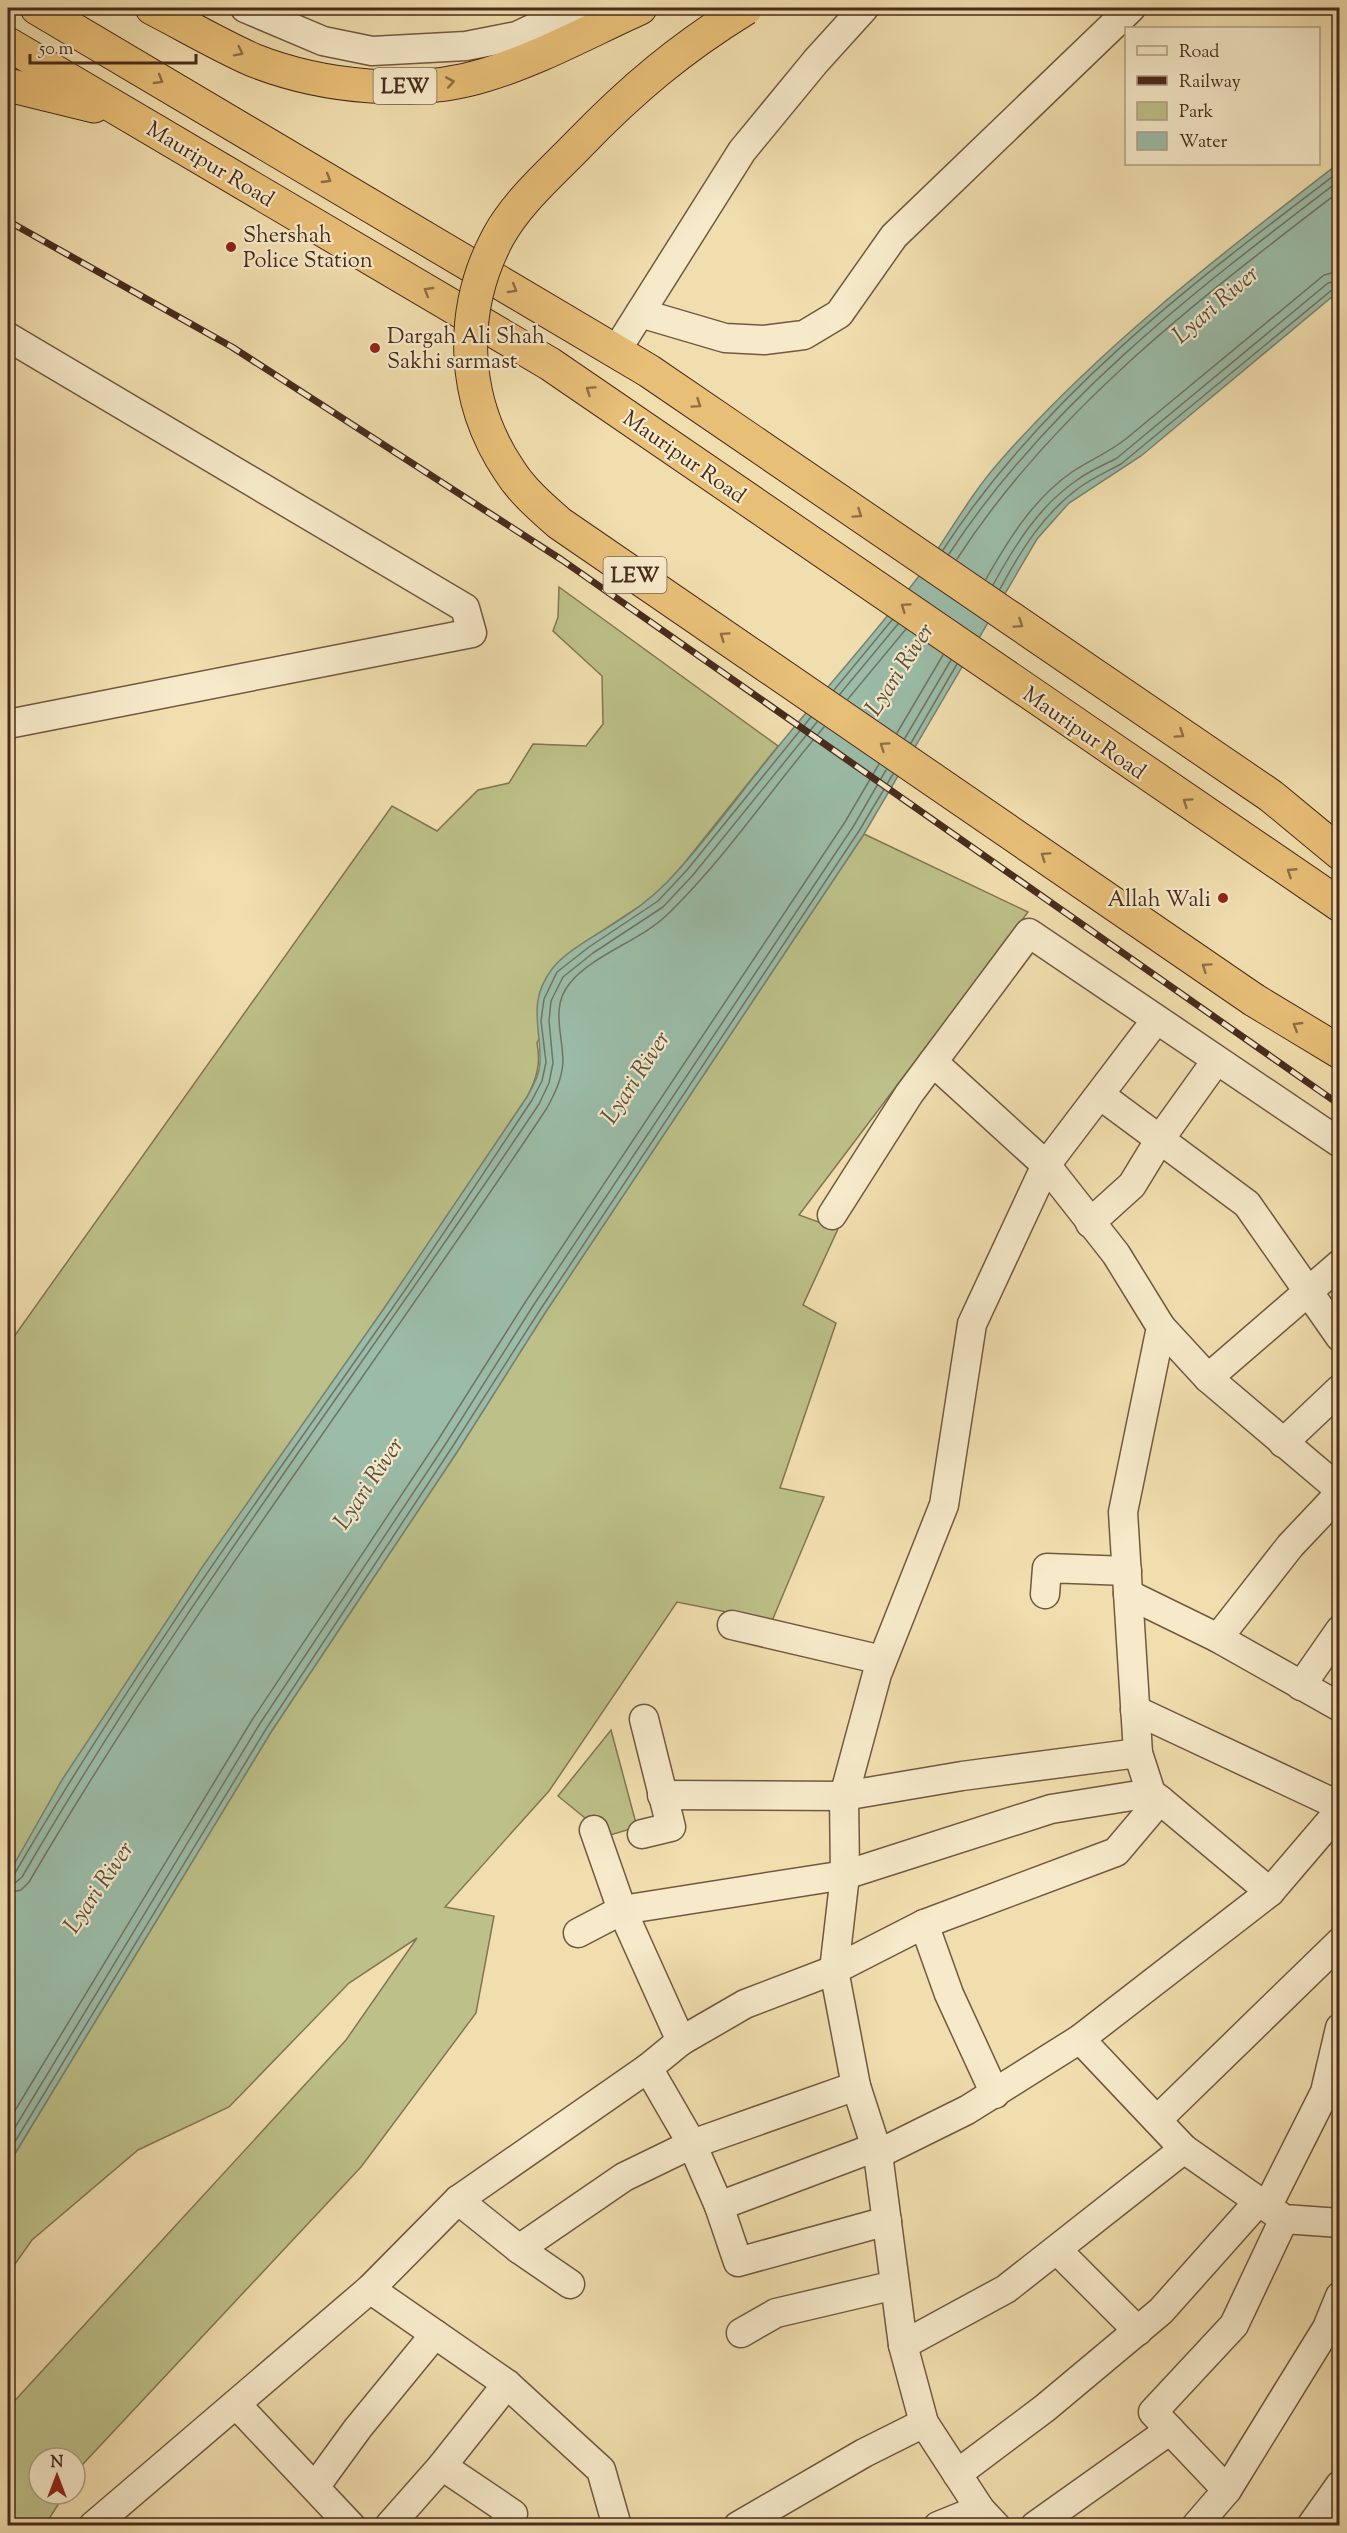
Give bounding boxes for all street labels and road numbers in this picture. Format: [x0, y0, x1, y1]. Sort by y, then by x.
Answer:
road number: LEW [374, 68, 436, 104]
street label: Mauripur Road [139, 115, 280, 216]
street label: Mauripur Road [615, 404, 752, 513]
road number: LEW [604, 557, 666, 593]
street label: Mauripur Road [1015, 680, 1152, 789]

